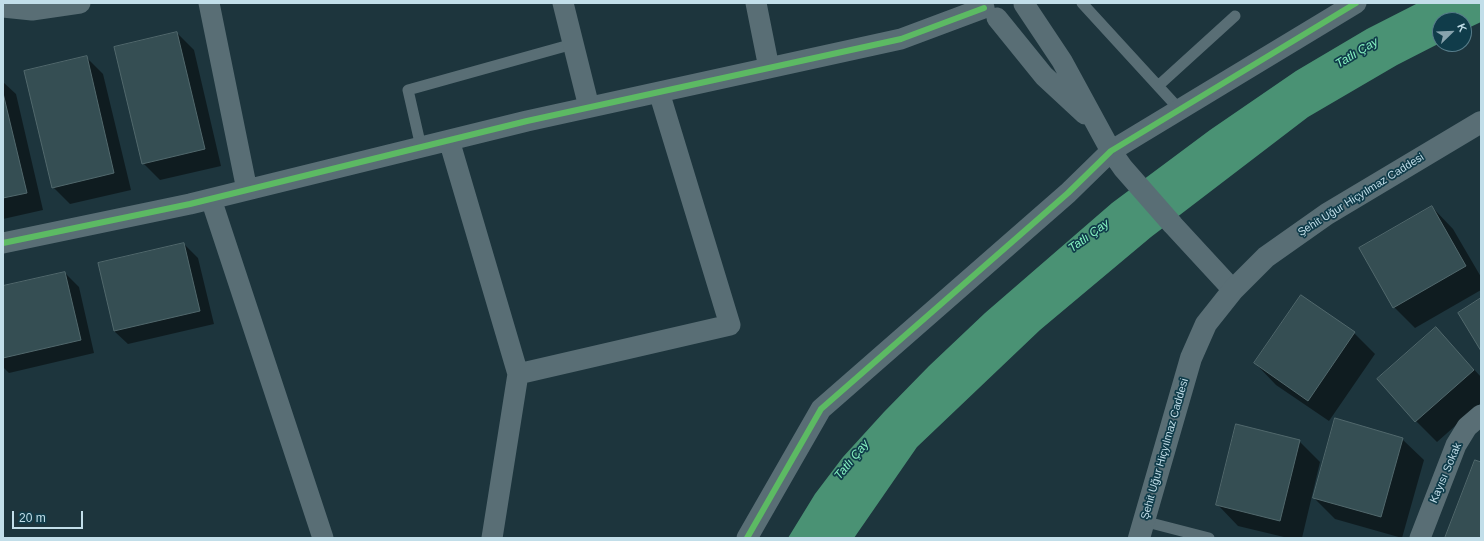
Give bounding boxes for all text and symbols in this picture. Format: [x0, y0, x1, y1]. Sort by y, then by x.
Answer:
north arrow [1432, 12, 1472, 52]
text: K [1455, 22, 1469, 34]
water label: Tatlı Çay [1333, 35, 1381, 71]
street label: Şehit Uğur Hiçyılmaz Caddesi [1296, 151, 1426, 239]
water label: Tatlı Çay [1066, 216, 1112, 256]
street label: Şehit Uğur Hiçyılmaz Caddesi [1139, 377, 1191, 521]
water label: Tatlı Çay [832, 437, 872, 483]
street label: Kayısı Sokak [1427, 441, 1465, 505]
scale bar [14, 503, 85, 529]
text: 20 m [19, 511, 46, 525]

